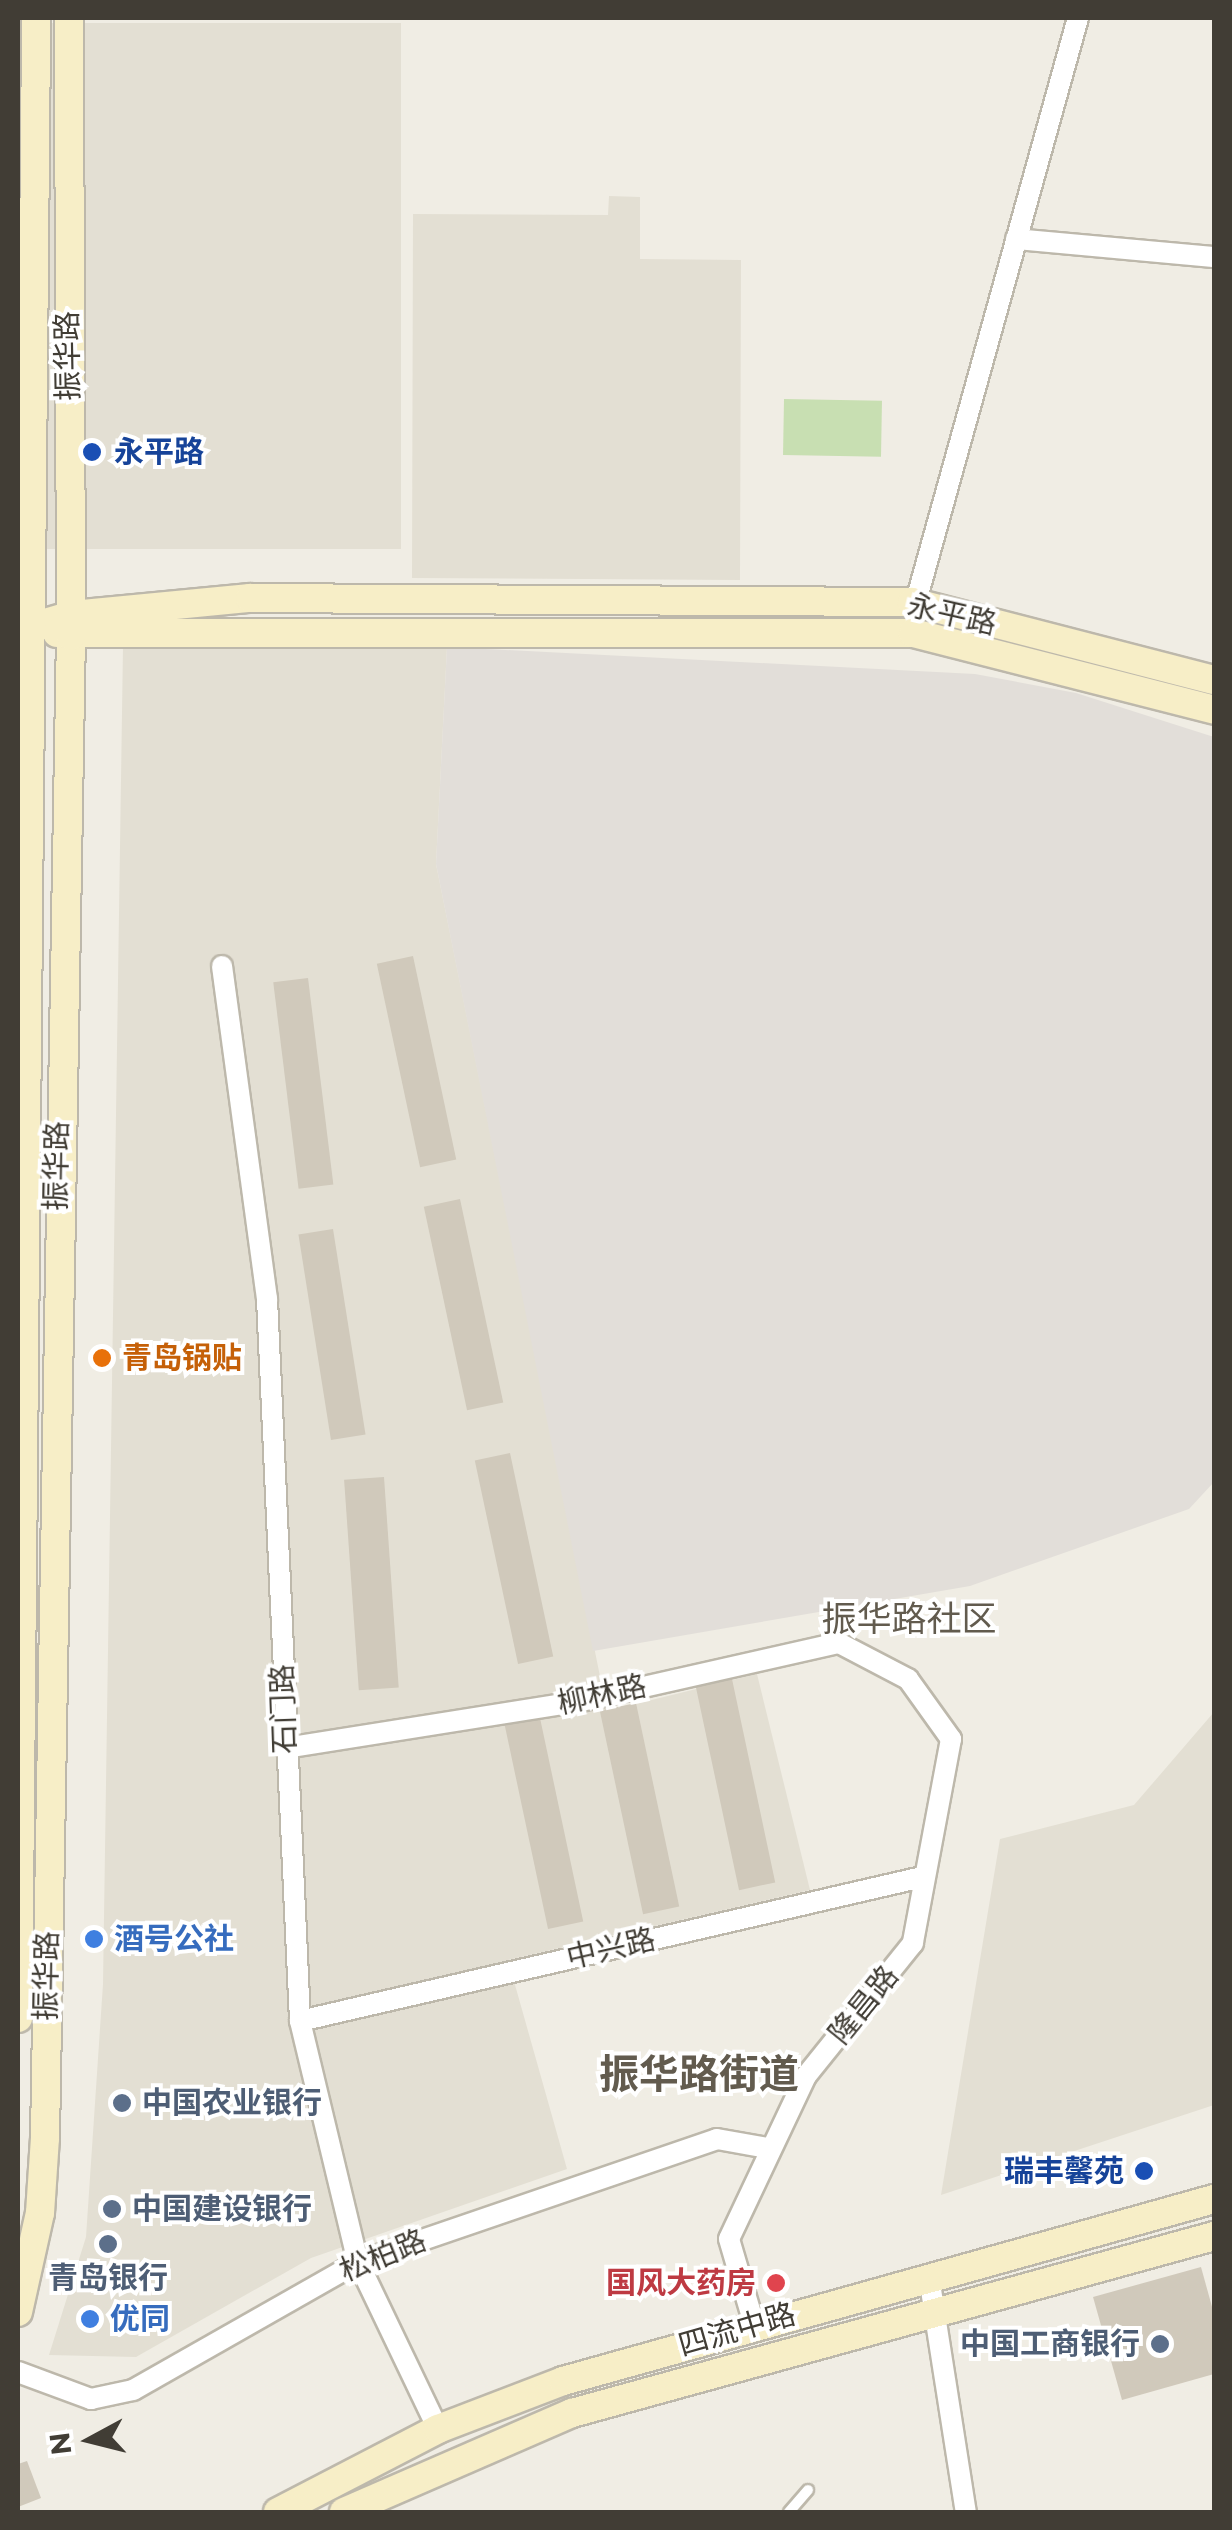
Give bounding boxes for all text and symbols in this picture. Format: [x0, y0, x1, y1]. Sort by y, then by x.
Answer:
street label: 振华路 [49, 311, 87, 401]
place label: 永平路 [114, 434, 204, 470]
marker: 永平路 [79, 439, 105, 465]
street label: 永平路 [904, 587, 1000, 643]
street label: 振华路 [38, 1121, 76, 1211]
place label: 青岛锅贴 [122, 1340, 242, 1376]
marker: 青岛锅贴 [91, 1347, 113, 1369]
district label: 振华路社区 [822, 1598, 996, 1640]
street label: 石门路 [264, 1663, 304, 1755]
street label: 柳林路 [554, 1668, 650, 1722]
place label: 酒号公社 [114, 1921, 234, 1957]
street label: 中兴路 [563, 1921, 659, 1977]
marker: 酒号公社 [83, 1928, 105, 1950]
street label: 振华路 [28, 1931, 66, 2021]
street label: 隆昌路 [822, 1959, 906, 2051]
district label: 振华路街道 [599, 2050, 799, 2098]
place label: 中国农业银行 [142, 2085, 322, 2121]
marker: 中国农业银行 [111, 2092, 133, 2114]
place label: 瑞丰馨苑 [1004, 2153, 1124, 2189]
marker: 瑞丰馨苑 [1133, 2160, 1155, 2182]
place label: 中国建设银行 [132, 2191, 312, 2227]
marker: 中国建设银行 [101, 2198, 123, 2220]
street label: 松柏路 [335, 2222, 431, 2290]
marker: 青岛银行 [97, 2233, 119, 2255]
place label: 青岛银行 [48, 2260, 168, 2296]
place label: 国风大药房 [606, 2265, 756, 2301]
marker: 国风大药房 [765, 2272, 787, 2294]
street label: 四流中路 [674, 2296, 800, 2364]
place label: 优同 [110, 2301, 170, 2337]
marker: 优同 [79, 2308, 101, 2330]
place label: 中国工商银行 [960, 2326, 1140, 2362]
marker: 中国工商银行 [1149, 2333, 1171, 2355]
north arrow [40, 2390, 140, 2490]
text: N [42, 2430, 78, 2457]

